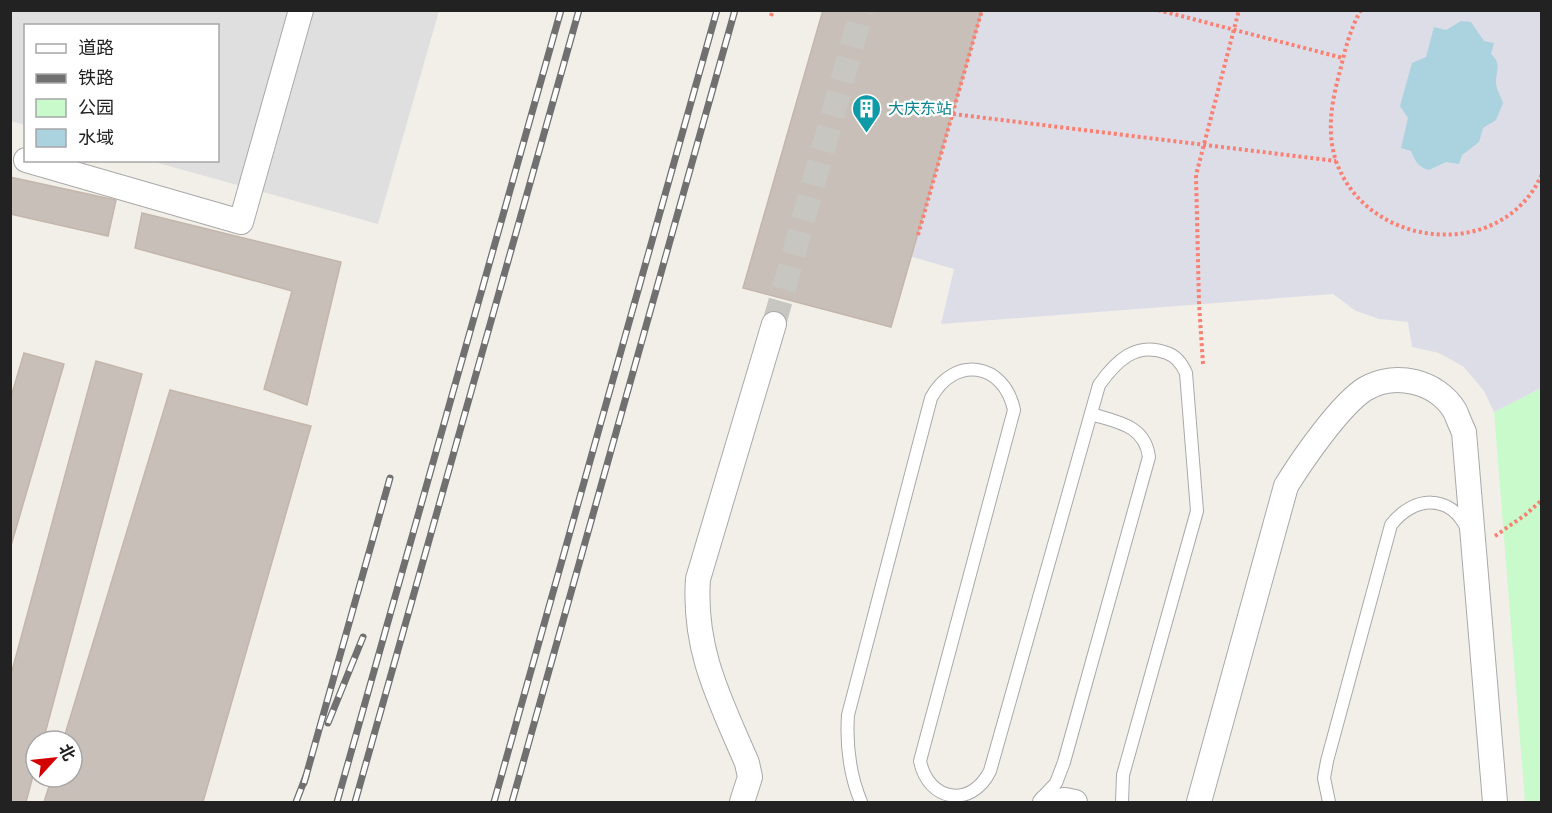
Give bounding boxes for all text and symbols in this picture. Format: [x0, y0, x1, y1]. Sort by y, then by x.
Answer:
legend [24, 24, 219, 162]
text: 道路 [78, 37, 114, 59]
text: 铁路 [78, 67, 114, 89]
building icon: 大庆东站 [851, 92, 883, 134]
text: 公园 [78, 97, 114, 119]
place label: 大庆东站 [888, 99, 952, 118]
text: 水域 [78, 127, 114, 149]
north arrow [24, 729, 84, 789]
text: 北 [55, 741, 79, 764]

